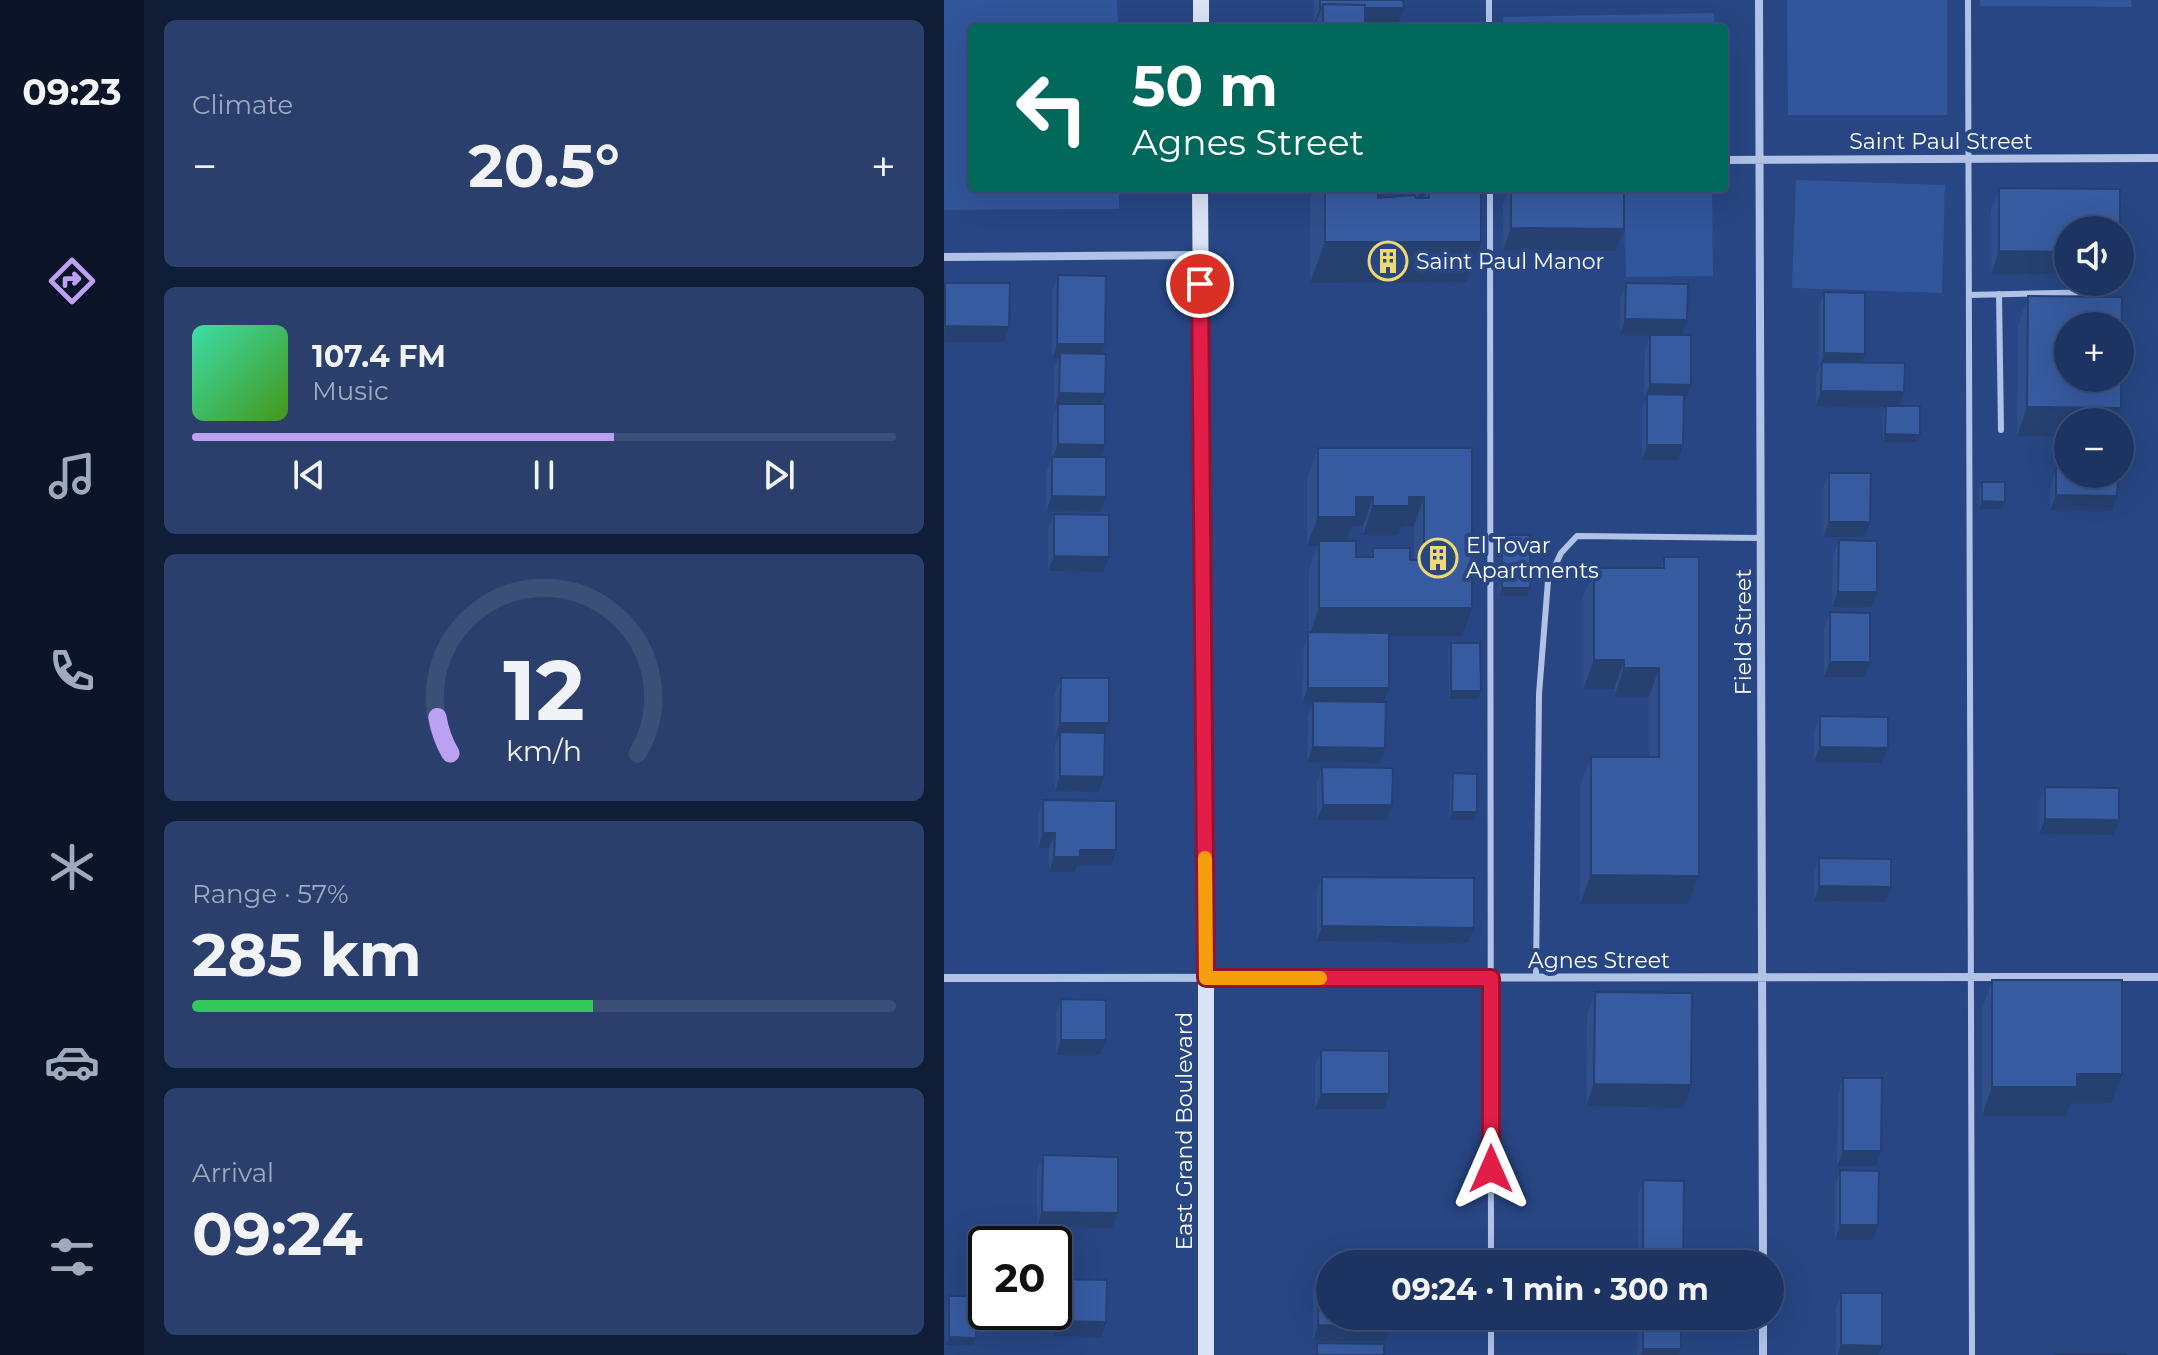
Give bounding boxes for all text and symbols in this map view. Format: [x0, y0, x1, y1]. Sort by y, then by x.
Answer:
text: 50 m [1132, 52, 1278, 120]
icon: left [1000, 56, 1104, 160]
text: 09:23 [22, 70, 122, 114]
text: Climate [192, 89, 293, 121]
text: Agnes Street [1132, 120, 1364, 164]
street label: Saint Paul Street [1849, 128, 2033, 155]
text: 20.5° [468, 129, 620, 202]
text: − [192, 139, 217, 193]
text: + [871, 139, 896, 193]
map controls [2054, 216, 2134, 488]
button: sound [2054, 216, 2134, 296]
building icon: Saint Paul Manor [1367, 240, 1409, 282]
place label: Saint Paul Manor [1416, 248, 1604, 275]
pin [1166, 250, 1234, 318]
icon: directions [44, 253, 100, 309]
icon: arrive [1178, 262, 1222, 306]
button: + [2054, 312, 2134, 392]
text: 107.4 FM [312, 338, 446, 375]
text: Music [312, 375, 389, 407]
button: − [2054, 408, 2134, 488]
icon: music [44, 448, 100, 504]
icon: previous [287, 453, 331, 497]
icon: pause [522, 453, 566, 497]
icon: next [757, 453, 801, 497]
place label: El Tovar Apartments [1466, 532, 1599, 584]
building icon: El Tovar Apartments [1417, 537, 1459, 579]
street label: Field Street [1730, 569, 1757, 695]
text: 12 [503, 638, 585, 740]
icon: phone [44, 643, 100, 699]
text: km/h [506, 733, 582, 768]
icon: climate [44, 839, 100, 895]
text: Range · 57% [192, 878, 349, 910]
text: 285 km [192, 918, 422, 991]
street label: Agnes Street [1528, 947, 1670, 974]
street label: East Grand Boulevard [1171, 1012, 1198, 1250]
icon: car [44, 1034, 100, 1090]
position arrow [1449, 1127, 1533, 1211]
text: Arrival [192, 1157, 274, 1189]
text: 09:24 [192, 1197, 363, 1270]
speed limit sign: 20 [968, 1226, 1072, 1330]
icon: filters [44, 1229, 100, 1285]
text: 09:24 · 1 min · 300 m [1391, 1271, 1709, 1308]

